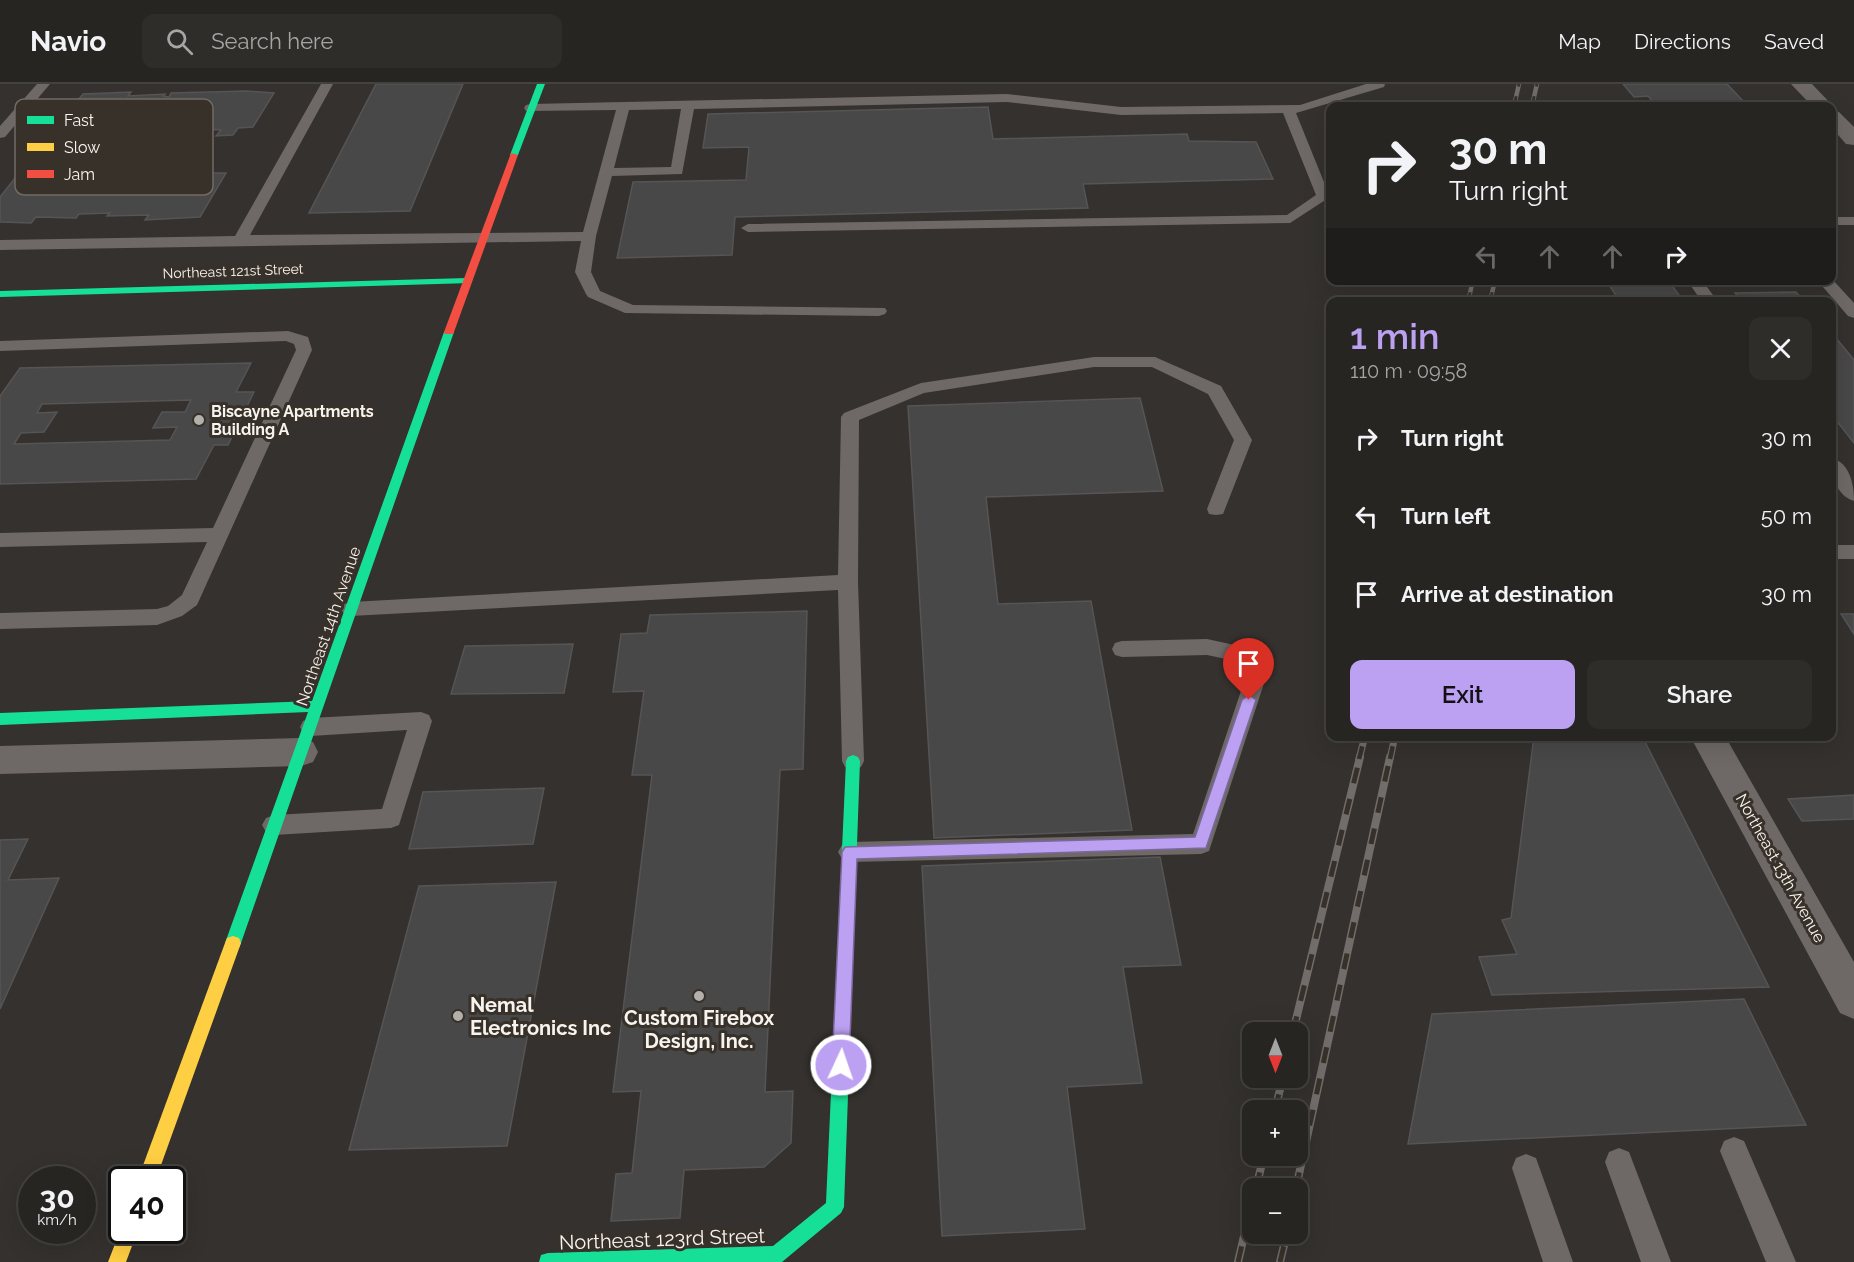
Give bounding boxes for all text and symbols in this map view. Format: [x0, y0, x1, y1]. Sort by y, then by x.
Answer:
search box [142, 14, 562, 68]
text: Navio [30, 25, 106, 58]
icon: search [163, 25, 196, 58]
text: Search here [211, 28, 333, 54]
text: Map [1558, 29, 1601, 54]
text: Directions [1634, 29, 1731, 54]
text: Saved [1764, 29, 1824, 54]
legend [15, 99, 213, 195]
text: Fast [64, 111, 95, 130]
text: 30 m [1449, 125, 1547, 174]
icon: right [1350, 126, 1428, 204]
text: Slow [64, 138, 100, 157]
text: Jam [64, 165, 95, 184]
text: Turn right [1449, 175, 1568, 206]
icon: left [1470, 240, 1503, 273]
icon: ahead [1533, 240, 1566, 273]
icon: ahead [1596, 240, 1629, 273]
icon: right [1659, 240, 1692, 273]
street label: Northeast 121st Street [162, 261, 304, 281]
text: 1 min [1350, 315, 1439, 357]
button: close [1749, 317, 1812, 380]
text: 110 m · 09:58 [1350, 359, 1467, 383]
place label: Biscayne Apartments Building A [211, 402, 374, 439]
marker: Biscayne Apartments Building A [192, 413, 206, 427]
icon: right [1350, 422, 1383, 455]
text: Turn right [1401, 425, 1504, 451]
text: 30 m [1761, 425, 1812, 451]
icon: left [1350, 500, 1383, 533]
text: Turn left [1401, 503, 1491, 529]
text: 50 m [1761, 503, 1812, 529]
street label: Northeast 14th Avenue [292, 544, 365, 708]
icon: arrive [1350, 578, 1383, 611]
text: Arrive at destination [1401, 581, 1614, 607]
text: 30 m [1761, 581, 1812, 607]
pin [1223, 638, 1274, 700]
icon: arrive [1232, 647, 1265, 680]
button: Exit [1350, 660, 1575, 729]
button: Share [1587, 660, 1812, 729]
street label: Northeast 13th Avenue [1732, 791, 1829, 946]
marker: Custom Firebox Design, Inc. [692, 989, 706, 1003]
place label: Nemal Electronics Inc [470, 993, 611, 1040]
place label: Custom Firebox Design, Inc. [624, 1006, 774, 1053]
marker: Nemal Electronics Inc [451, 1009, 465, 1023]
north arrow [1242, 1022, 1308, 1088]
map controls [1242, 1022, 1308, 1244]
position arrow [809, 1033, 873, 1097]
button: + [1242, 1100, 1308, 1166]
speed limit sign: 40 [108, 1166, 186, 1244]
button: − [1242, 1178, 1308, 1244]
text: 30 [39, 1180, 75, 1215]
text: km/h [37, 1211, 77, 1229]
street label: Northeast 123rd Street [559, 1223, 766, 1255]

